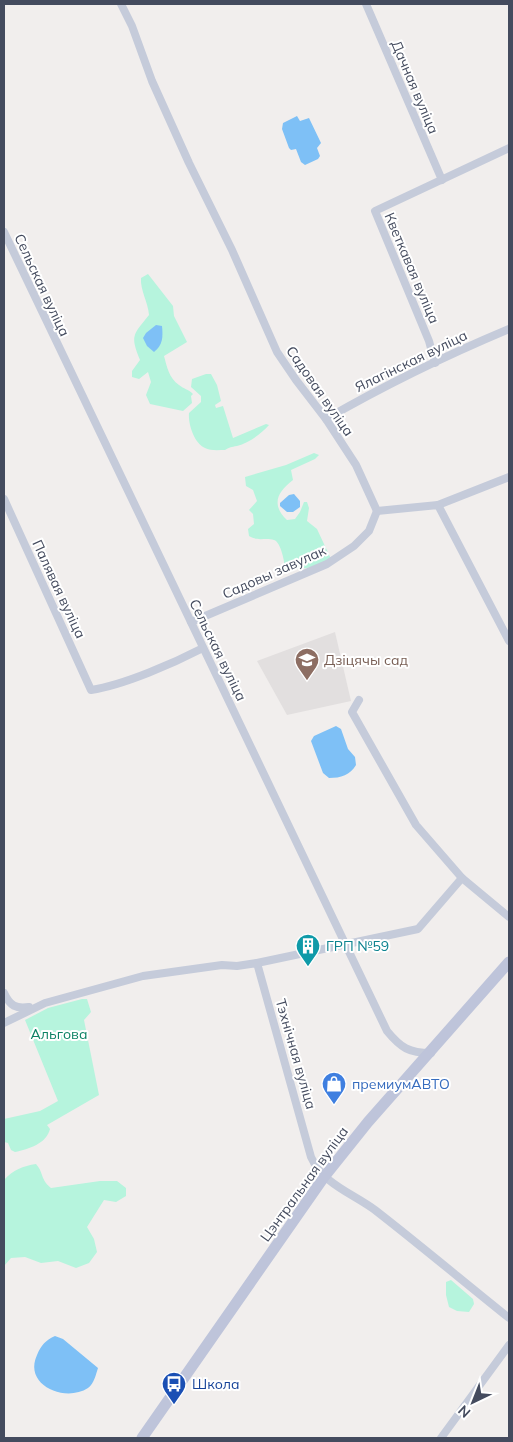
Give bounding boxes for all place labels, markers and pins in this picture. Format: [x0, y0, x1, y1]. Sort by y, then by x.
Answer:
school or university icon: Дзіцячы сад [294, 647, 320, 681]
place label: Дзіцячы сад [324, 651, 409, 669]
building icon: ГРП №59 [295, 933, 321, 967]
place label: ГРП №59 [326, 937, 389, 955]
shop icon: премиумАВТО [321, 1071, 347, 1105]
place label: премиумАВТО [352, 1075, 450, 1093]
bus stop icon: Школа [161, 1371, 187, 1405]
place label: Школа [192, 1375, 239, 1393]

